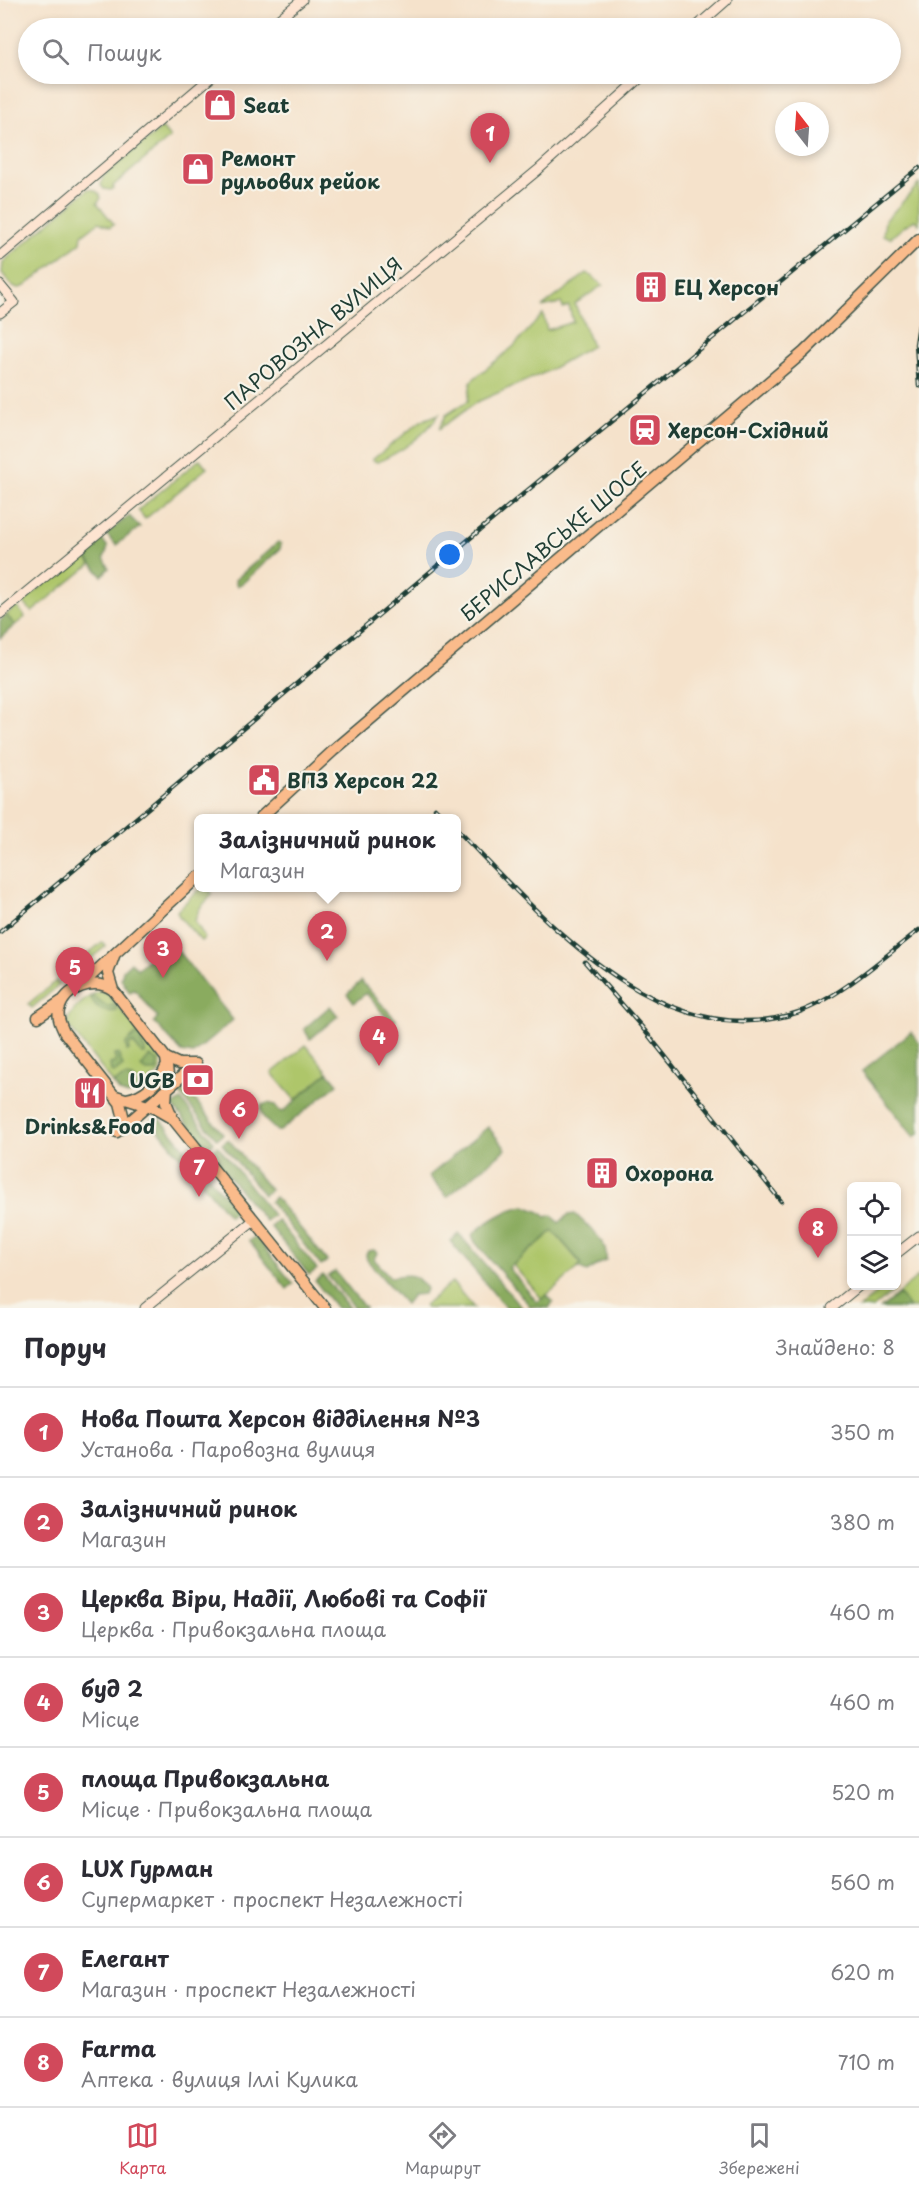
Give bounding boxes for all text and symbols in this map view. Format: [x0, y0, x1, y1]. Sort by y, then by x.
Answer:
search box [18, 18, 901, 84]
icon: search [39, 35, 72, 68]
text: Пошук [87, 35, 162, 68]
shop icon: Seat [202, 87, 238, 123]
place label: Seat [243, 90, 290, 120]
north arrow [775, 102, 829, 156]
pin: 1 [470, 114, 510, 163]
place label: Ремонт рульових рейок [221, 143, 380, 196]
shop icon: Ремонт рульових рейок [180, 151, 216, 187]
street label: ПАРОВОЗНА ВУЛИЦЯ [217, 249, 409, 417]
building icon: ЕЦ Херсон [633, 269, 669, 305]
place label: ЕЦ Херсон [674, 272, 779, 302]
station icon: Херсон-Східний [627, 412, 663, 448]
place label: Херсон-Східний [668, 415, 829, 445]
street label: БЕРИСЛАВСЬКЕ ШОСЕ [453, 454, 653, 628]
your location [435, 540, 464, 569]
public building icon: ВПЗ Херсон 22 [246, 762, 282, 798]
place label: ВПЗ Херсон 22 [287, 765, 438, 795]
popup [194, 814, 461, 892]
text: Залізничний ринок [219, 822, 436, 855]
text: Магазин [219, 855, 305, 885]
pin: 2 [308, 912, 346, 961]
pin: 3 [144, 928, 182, 978]
pin: 5 [56, 948, 94, 997]
pin: 4 [360, 1016, 398, 1066]
bank icon: UGB [180, 1062, 216, 1098]
place label: UGB [129, 1065, 175, 1095]
restaurant icon: Drinks&Food [72, 1075, 108, 1111]
pin: 6 [220, 1090, 258, 1139]
place label: Drinks&Food [25, 1111, 155, 1141]
pin: 7 [180, 1148, 218, 1197]
building icon: Охорона [584, 1155, 620, 1191]
place label: Охорона [625, 1158, 714, 1188]
map controls [847, 1182, 901, 1290]
button: locate [847, 1182, 901, 1236]
pin: 8 [798, 1208, 838, 1258]
button: layers [847, 1236, 901, 1290]
text: Поруч [24, 1328, 107, 1367]
text: Знайдено: 8 [776, 1332, 895, 1362]
text: Нова Пошта Херсон відділення №3 [81, 1401, 480, 1434]
text: 1 [39, 1417, 48, 1447]
text: 350 m [830, 1417, 895, 1447]
text: Установа · Паровозна вулиця [81, 1434, 376, 1464]
text: Залізничний ринок [81, 1491, 297, 1524]
text: 2 [36, 1507, 51, 1537]
text: 380 m [829, 1507, 895, 1537]
text: Магазин [81, 1524, 167, 1554]
text: Церква Віри, Надії, Любові та Софії [81, 1581, 486, 1614]
text: 3 [37, 1597, 50, 1627]
text: 460 m [829, 1597, 895, 1627]
text: Церква · Привокзальна площа [81, 1614, 386, 1644]
text: буд 2 [81, 1671, 143, 1704]
text: 4 [37, 1687, 50, 1717]
text: 460 m [829, 1687, 895, 1717]
text: Місце [81, 1704, 140, 1734]
text: площа Привокзальна [81, 1761, 329, 1794]
text: 5 [37, 1777, 50, 1807]
text: 520 m [831, 1777, 895, 1807]
text: Місце · Привокзальна площа [81, 1794, 372, 1824]
text: LUX Гурман [81, 1851, 213, 1884]
text: 6 [36, 1867, 51, 1897]
text: 560 m [830, 1867, 895, 1897]
text: Супермаркет · проспект Незалежності [81, 1884, 463, 1914]
text: Елегант [81, 1941, 169, 1974]
text: 7 [38, 1957, 49, 1987]
text: 620 m [831, 1957, 895, 1987]
text: Магазин · проспект Незалежності [81, 1974, 416, 2004]
text: Farma [81, 2031, 156, 2064]
text: 8 [37, 2047, 50, 2077]
text: 710 m [838, 2047, 895, 2077]
text: Аптека · вулиця Іллі Кулика [81, 2064, 358, 2094]
tab: Карта [119, 2119, 166, 2179]
tab: Маршрут [405, 2119, 481, 2179]
tab: Збережені [719, 2119, 800, 2179]

